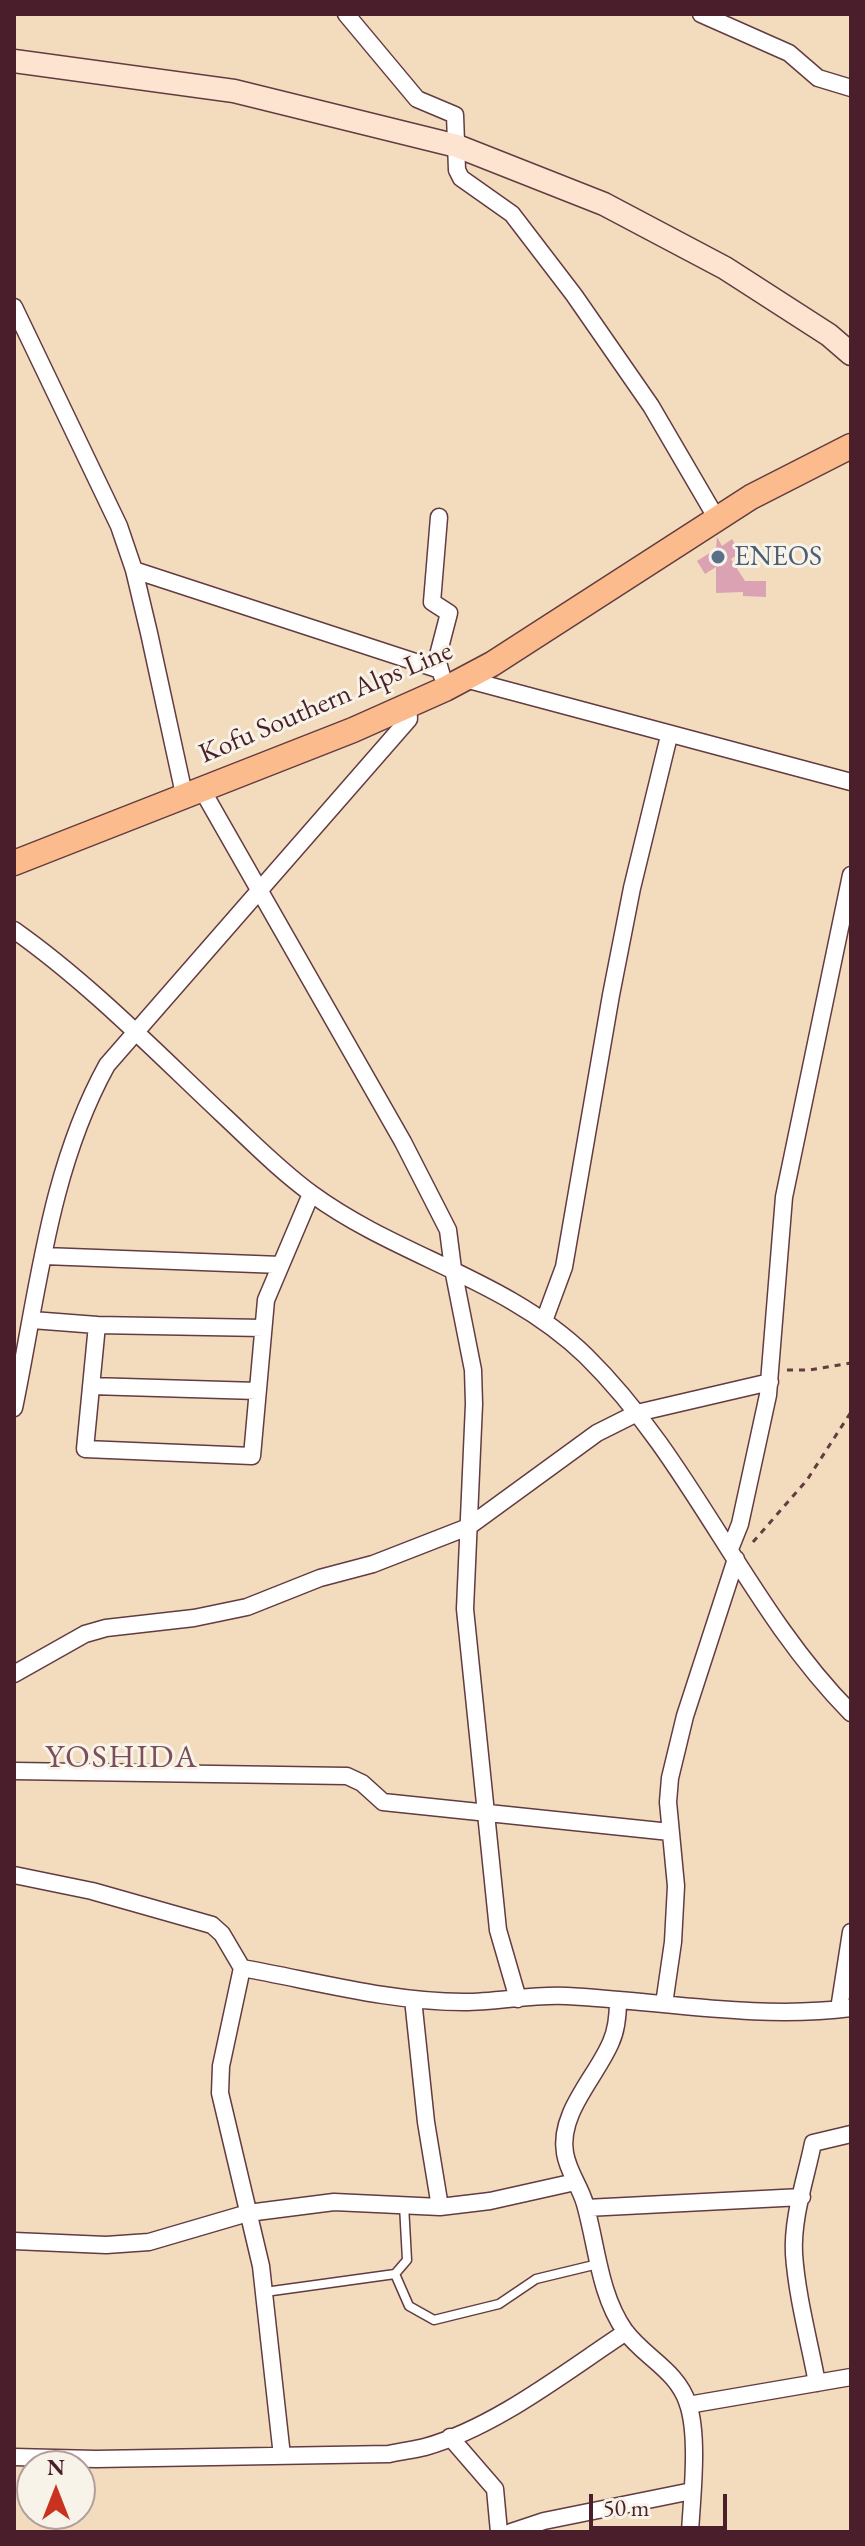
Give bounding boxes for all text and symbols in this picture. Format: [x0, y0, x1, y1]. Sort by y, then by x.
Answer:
place label: ENEOS [734, 540, 822, 574]
marker: ENEOS [709, 548, 727, 566]
street label: Kofu Southern Alps Line [194, 634, 458, 772]
district label: YOSHIDA [45, 1739, 199, 1777]
north arrow [16, 2450, 96, 2530]
text: N [47, 2453, 65, 2482]
scale bar [593, 2478, 731, 2528]
text: 50 m [603, 2492, 650, 2523]

